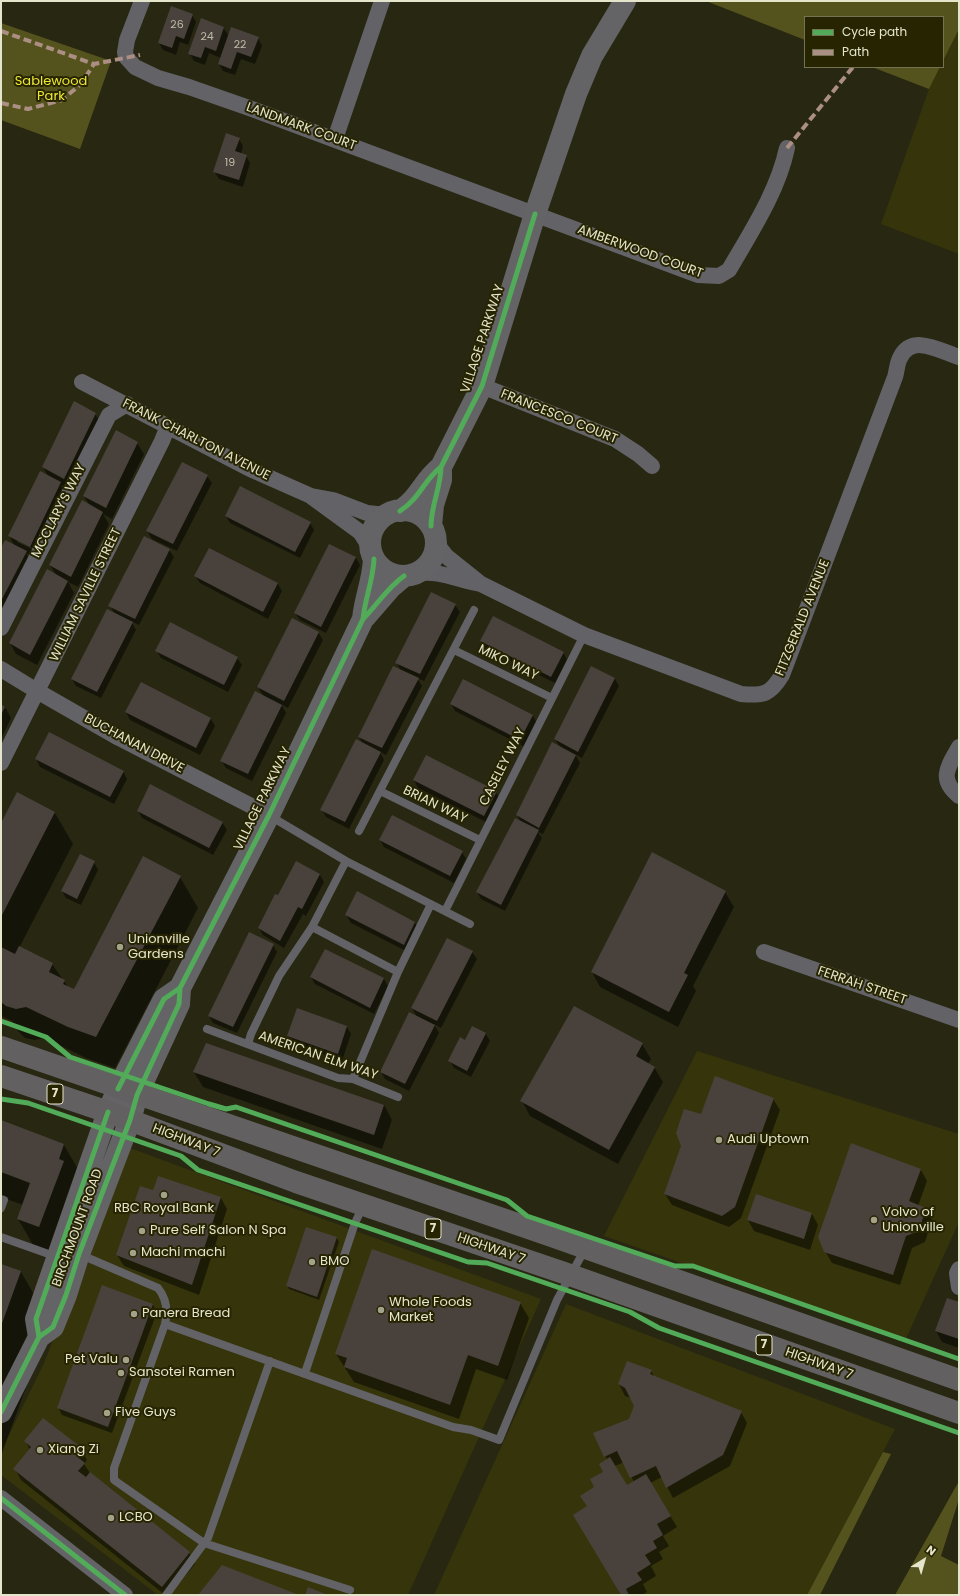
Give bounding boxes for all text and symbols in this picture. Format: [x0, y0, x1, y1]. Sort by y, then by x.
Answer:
legend [804, 16, 944, 68]
house number: 26 [170, 18, 184, 32]
text: Cycle path [842, 23, 907, 40]
house number: 24 [200, 30, 214, 44]
house number: 22 [234, 38, 246, 52]
text: Path [842, 43, 869, 60]
park label: Sablewood Park [15, 74, 87, 105]
street label: LANDMARK COURT [244, 100, 358, 154]
house number: 19 [225, 156, 235, 170]
street label: AMBERWOOD COURT [575, 222, 705, 282]
street label: VILLAGE PARKWAY [458, 283, 508, 395]
street label: FRANCESCO COURT [498, 386, 620, 448]
street label: FRANK CHARLTON AVENUE [120, 396, 272, 484]
street label: MCCLARY'S WAY [29, 461, 89, 561]
street label: WILLIAM SAVILLE STREET [47, 526, 125, 664]
street label: FITZGERALD AVENUE [772, 557, 834, 679]
street label: MIKO WAY [475, 642, 541, 684]
street label: BUCHANAN DRIVE [81, 711, 187, 777]
street label: CASELEY WAY [477, 725, 529, 809]
street label: VILLAGE PARKWAY [231, 745, 295, 853]
street label: BRIAN WAY [400, 783, 470, 827]
place label: Unionville Gardens [128, 932, 190, 963]
marker: Unionville Gardens [115, 942, 125, 952]
street label: FERRAH STREET [815, 963, 909, 1009]
street label: AMERICAN ELM WAY [256, 1028, 380, 1084]
road number: 7 [47, 1084, 63, 1104]
street label: HIGHWAY 7 [150, 1121, 222, 1161]
place label: Audi Uptown [727, 1132, 809, 1148]
marker: Audi Uptown [714, 1135, 724, 1145]
street label: BIRCHMOUNT ROAD [49, 1167, 107, 1289]
marker: RBC Royal Bank [159, 1190, 169, 1200]
place label: RBC Royal Bank [114, 1201, 214, 1217]
place label: Volvo of Unionville [882, 1205, 944, 1236]
marker: Volvo of Unionville [869, 1215, 879, 1225]
road number: 7 [425, 1219, 441, 1239]
place label: Pure Self Salon N Spa [150, 1223, 286, 1239]
marker: Pure Self Salon N Spa [137, 1226, 147, 1236]
street label: HIGHWAY 7 [455, 1230, 527, 1268]
place label: Machi machi [141, 1245, 225, 1261]
marker: Machi machi [128, 1248, 138, 1258]
place label: BMO [320, 1254, 349, 1270]
marker: BMO [307, 1257, 317, 1267]
place label: Whole Foods Market [389, 1295, 472, 1326]
marker: Whole Foods Market [376, 1305, 386, 1315]
place label: Panera Bread [142, 1306, 230, 1322]
marker: Panera Bread [129, 1309, 139, 1319]
road number: 7 [756, 1335, 772, 1355]
street label: HIGHWAY 7 [783, 1345, 855, 1383]
place label: Pet Valu [65, 1352, 118, 1368]
marker: Pet Valu [121, 1355, 131, 1365]
place label: Sansotei Ramen [129, 1365, 235, 1381]
marker: Sansotei Ramen [116, 1368, 126, 1378]
place label: Five Guys [115, 1405, 176, 1421]
marker: Five Guys [102, 1408, 112, 1418]
place label: Xiang Zi [48, 1442, 99, 1458]
marker: Xiang Zi [35, 1445, 45, 1455]
place label: LCBO [119, 1510, 153, 1526]
marker: LCBO [106, 1513, 116, 1523]
north arrow [904, 1540, 944, 1580]
text: N [923, 1542, 939, 1559]

